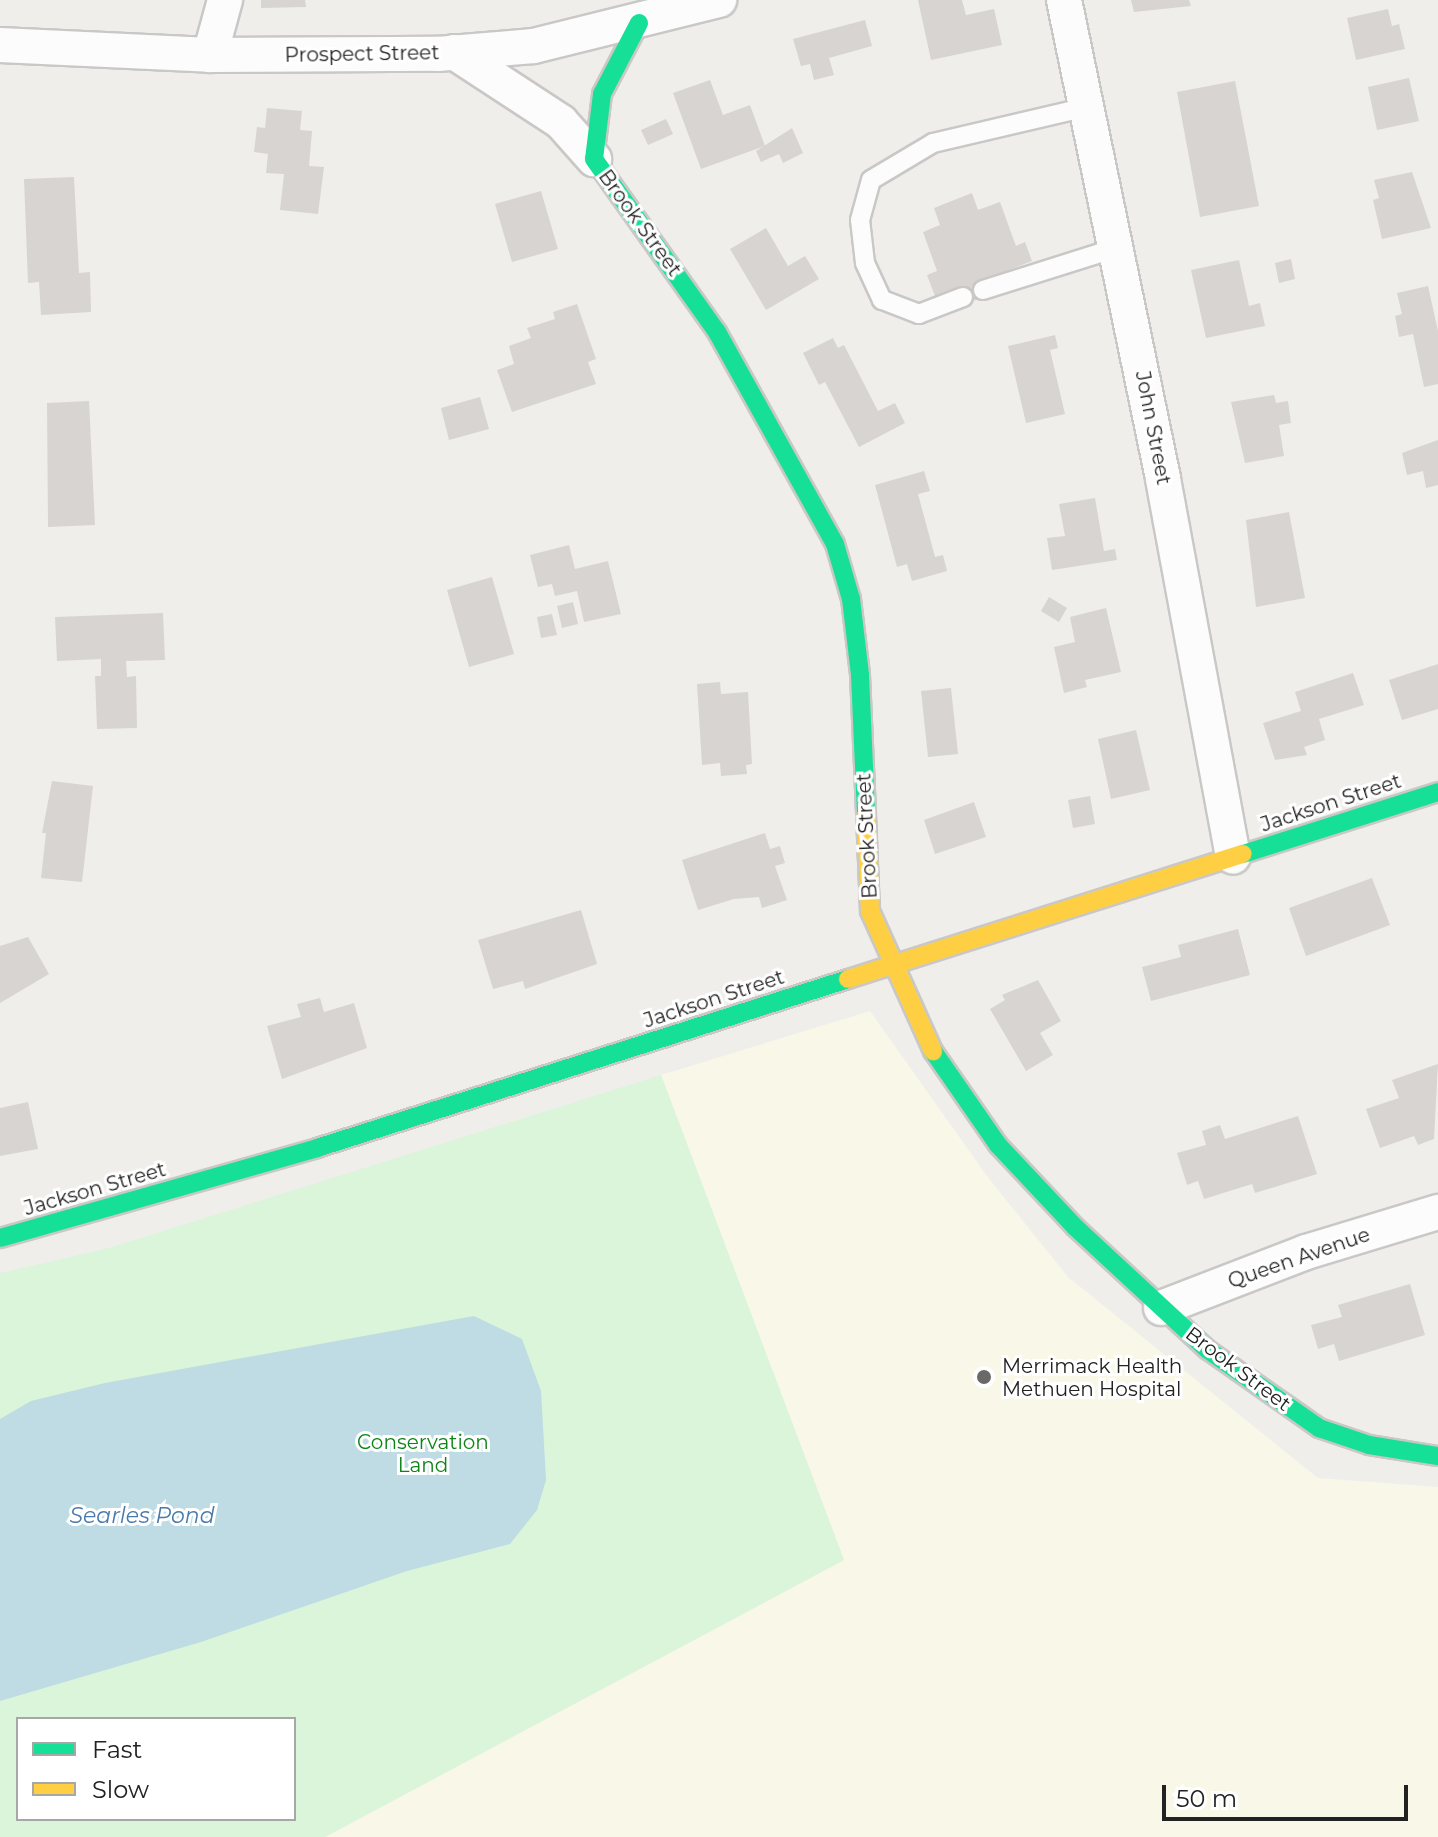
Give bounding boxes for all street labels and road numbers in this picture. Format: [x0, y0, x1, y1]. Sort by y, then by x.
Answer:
street label: Prospect Street [284, 41, 440, 67]
street label: Brook Street [593, 165, 687, 281]
street label: John Street [1130, 369, 1176, 487]
street label: Jackson Street [1258, 769, 1404, 837]
street label: Brook Street [852, 773, 882, 899]
street label: Jackson Street [641, 965, 787, 1033]
street label: Jackson Street [21, 1157, 169, 1221]
street label: Queen Avenue [1225, 1222, 1373, 1294]
street label: Brook Street [1181, 1322, 1295, 1416]

